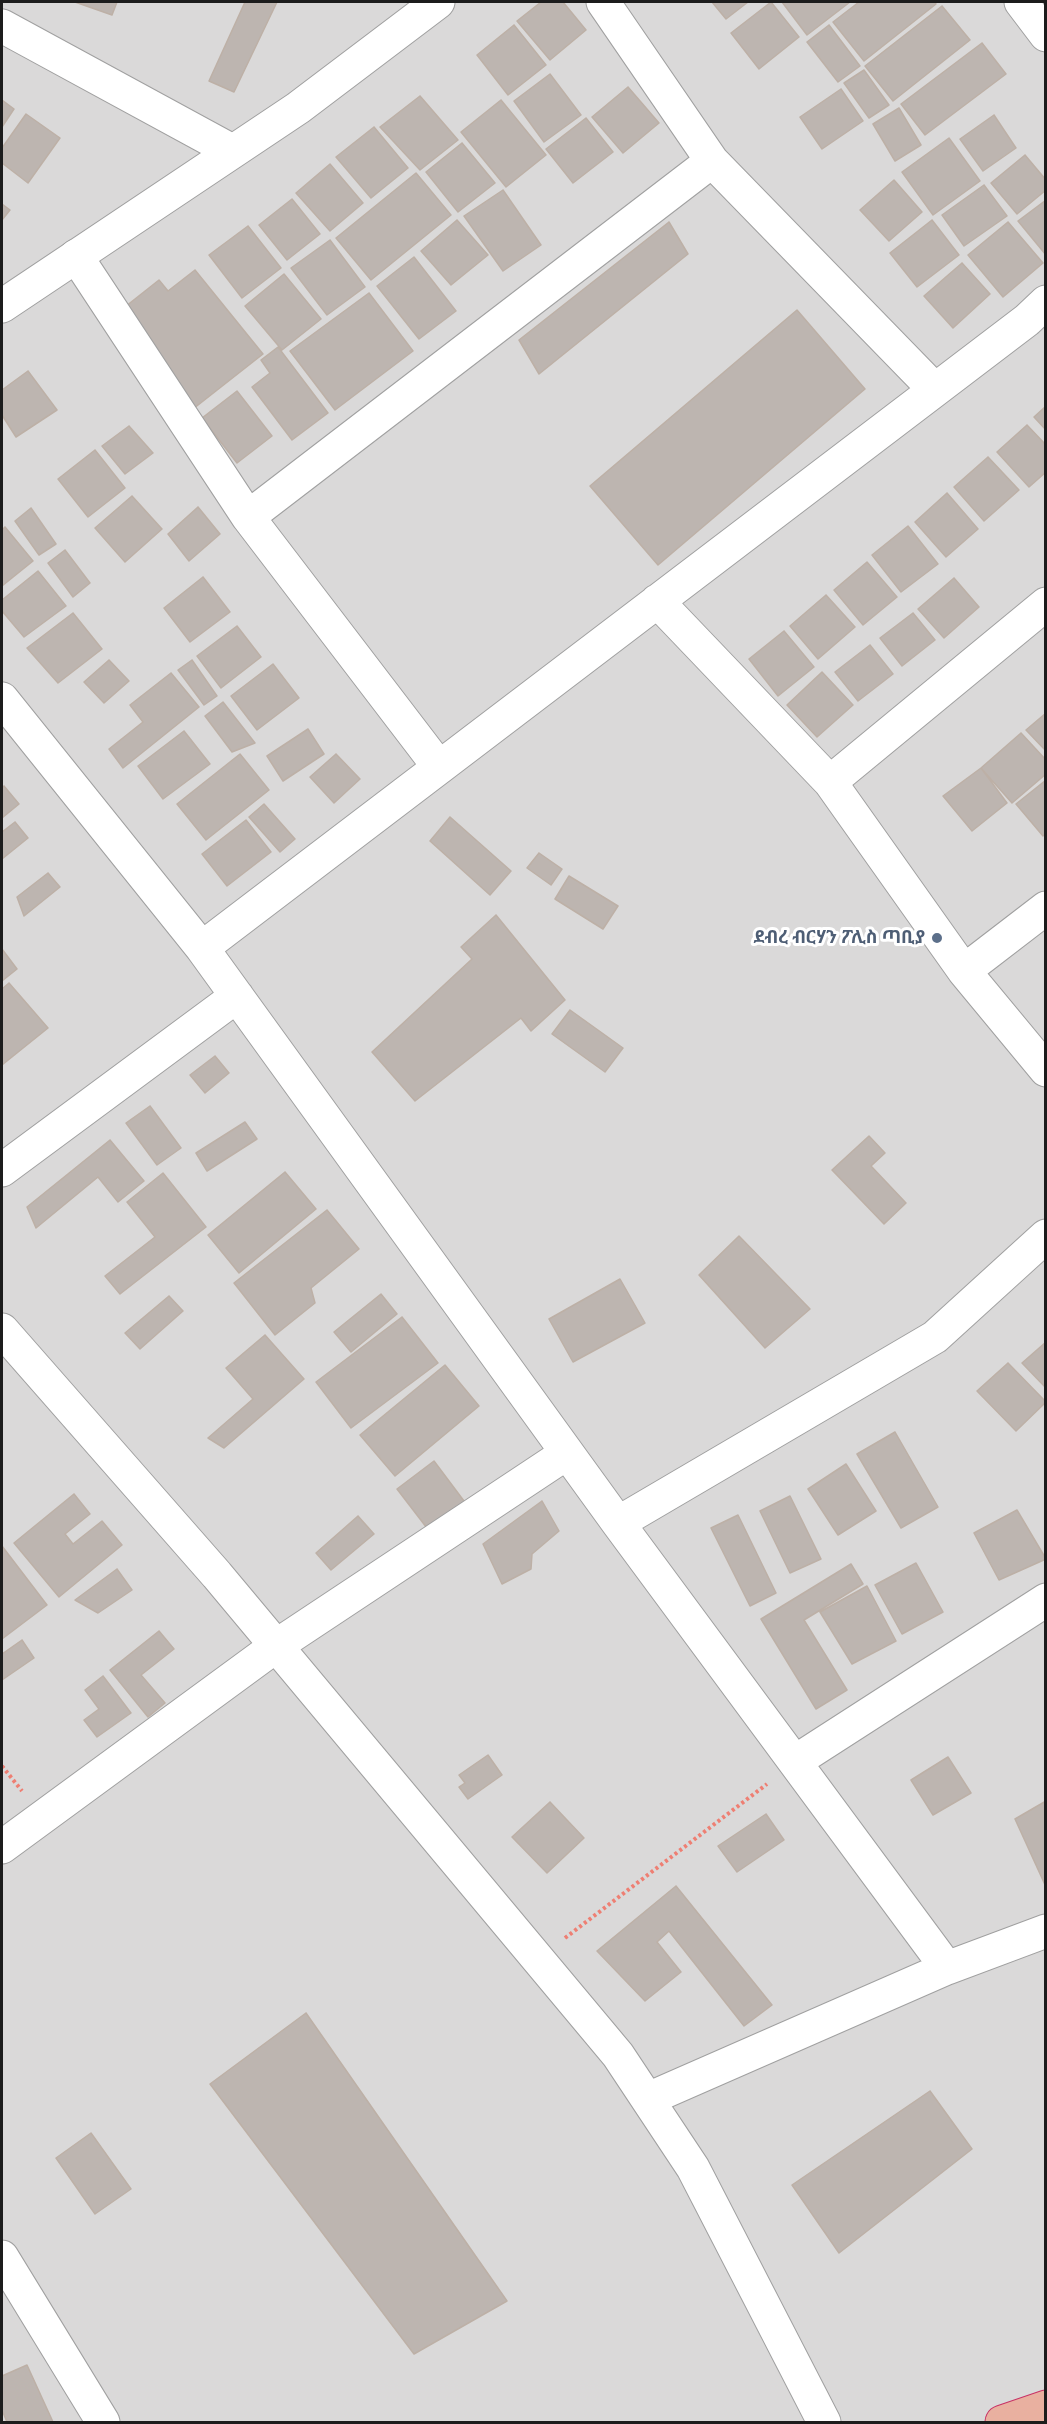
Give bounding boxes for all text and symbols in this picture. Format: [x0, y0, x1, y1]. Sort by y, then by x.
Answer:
place label: ደብረ ብርሃን ፖሊስ ጣቢያ [753, 927, 925, 949]
marker: ደብረ ብርሃን ፖሊስ ጣቢያ [930, 931, 944, 945]

